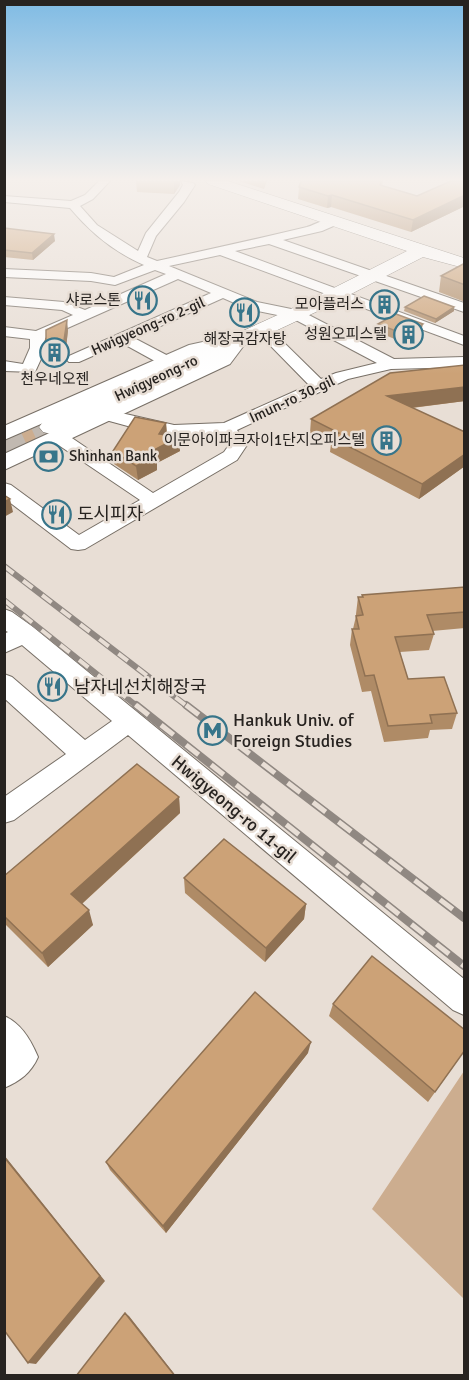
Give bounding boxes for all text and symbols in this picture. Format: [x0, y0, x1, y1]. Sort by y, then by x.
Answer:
restaurant icon: 샤로스톤 [126, 284, 158, 316]
building icon: 모아플러스 [369, 288, 401, 320]
place label: 샤로스톤 [66, 291, 121, 309]
street label: Hwigyeong-ro 2-gil [88, 293, 208, 359]
place label: 모아플러스 [295, 295, 364, 313]
restaurant icon: 해장국감자탕 [229, 296, 261, 328]
building icon: 성원오피스텔 [392, 318, 424, 350]
place label: 성원오피스텔 [304, 325, 387, 343]
place label: 해장국감자탕 [204, 330, 287, 348]
building icon: 천우네오젠 [39, 336, 71, 368]
street label: Hwigyeong-ro [112, 351, 201, 405]
place label: 천우네오젠 [20, 370, 90, 388]
street label: Imun-ro 30-gil [246, 371, 338, 427]
building icon: 이문아이파크자이1단지오피스텔 [370, 424, 402, 456]
place label: 이문아이파크자이1단지오피스텔 [164, 431, 365, 449]
bank icon: Shinhan Bank [32, 440, 64, 472]
place label: Shinhan Bank [69, 447, 158, 465]
restaurant icon: 도시피자 [40, 498, 72, 530]
place label: 도시피자 [77, 503, 144, 525]
restaurant icon: 남자네선치해장국 [37, 671, 69, 703]
place label: 남자네선치해장국 [74, 676, 206, 698]
place label: Hankuk Univ. of Foreign Studies [233, 709, 354, 752]
metro station icon: Hankuk Univ. of Foreign Studies [196, 714, 228, 746]
street label: Hwigyeong-ro 11-gil [167, 750, 301, 868]

